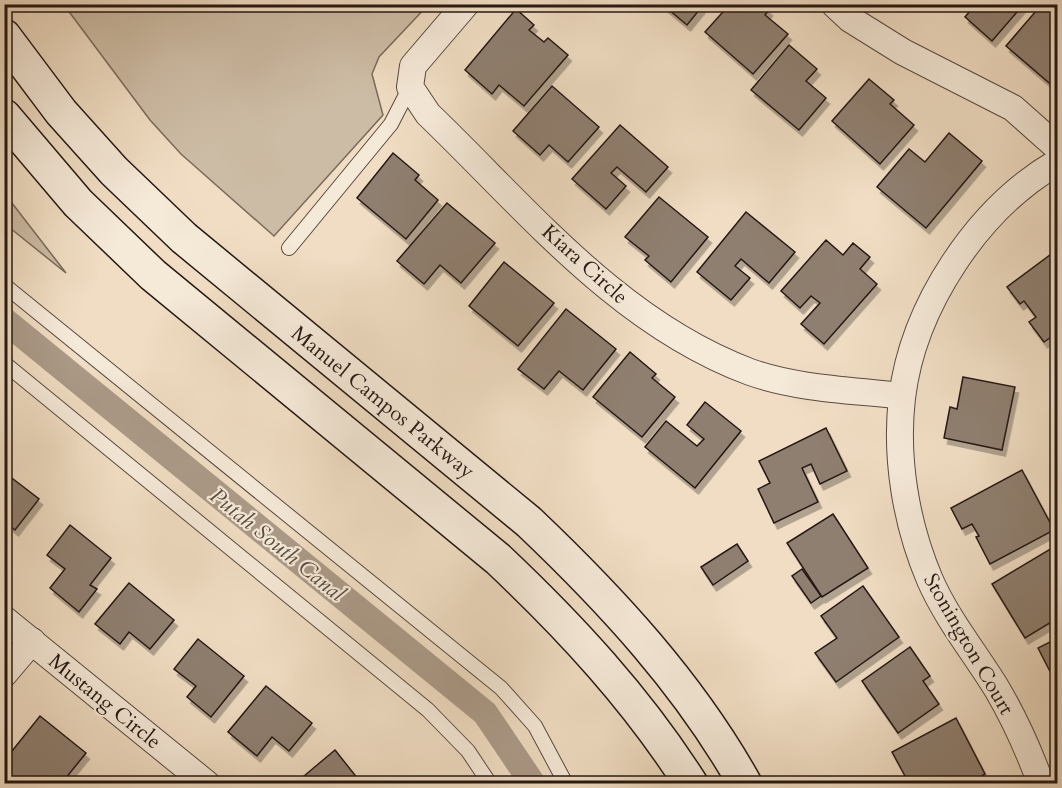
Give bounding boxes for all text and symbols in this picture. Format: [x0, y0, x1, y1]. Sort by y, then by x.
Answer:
street label: Kiara Circle [535, 218, 634, 311]
street label: Manuel Campos Parkway [285, 319, 481, 486]
water label: Putah South Canal [204, 481, 352, 609]
street label: Stonington Court [916, 568, 1021, 721]
street label: Mustang Circle [42, 647, 167, 756]

